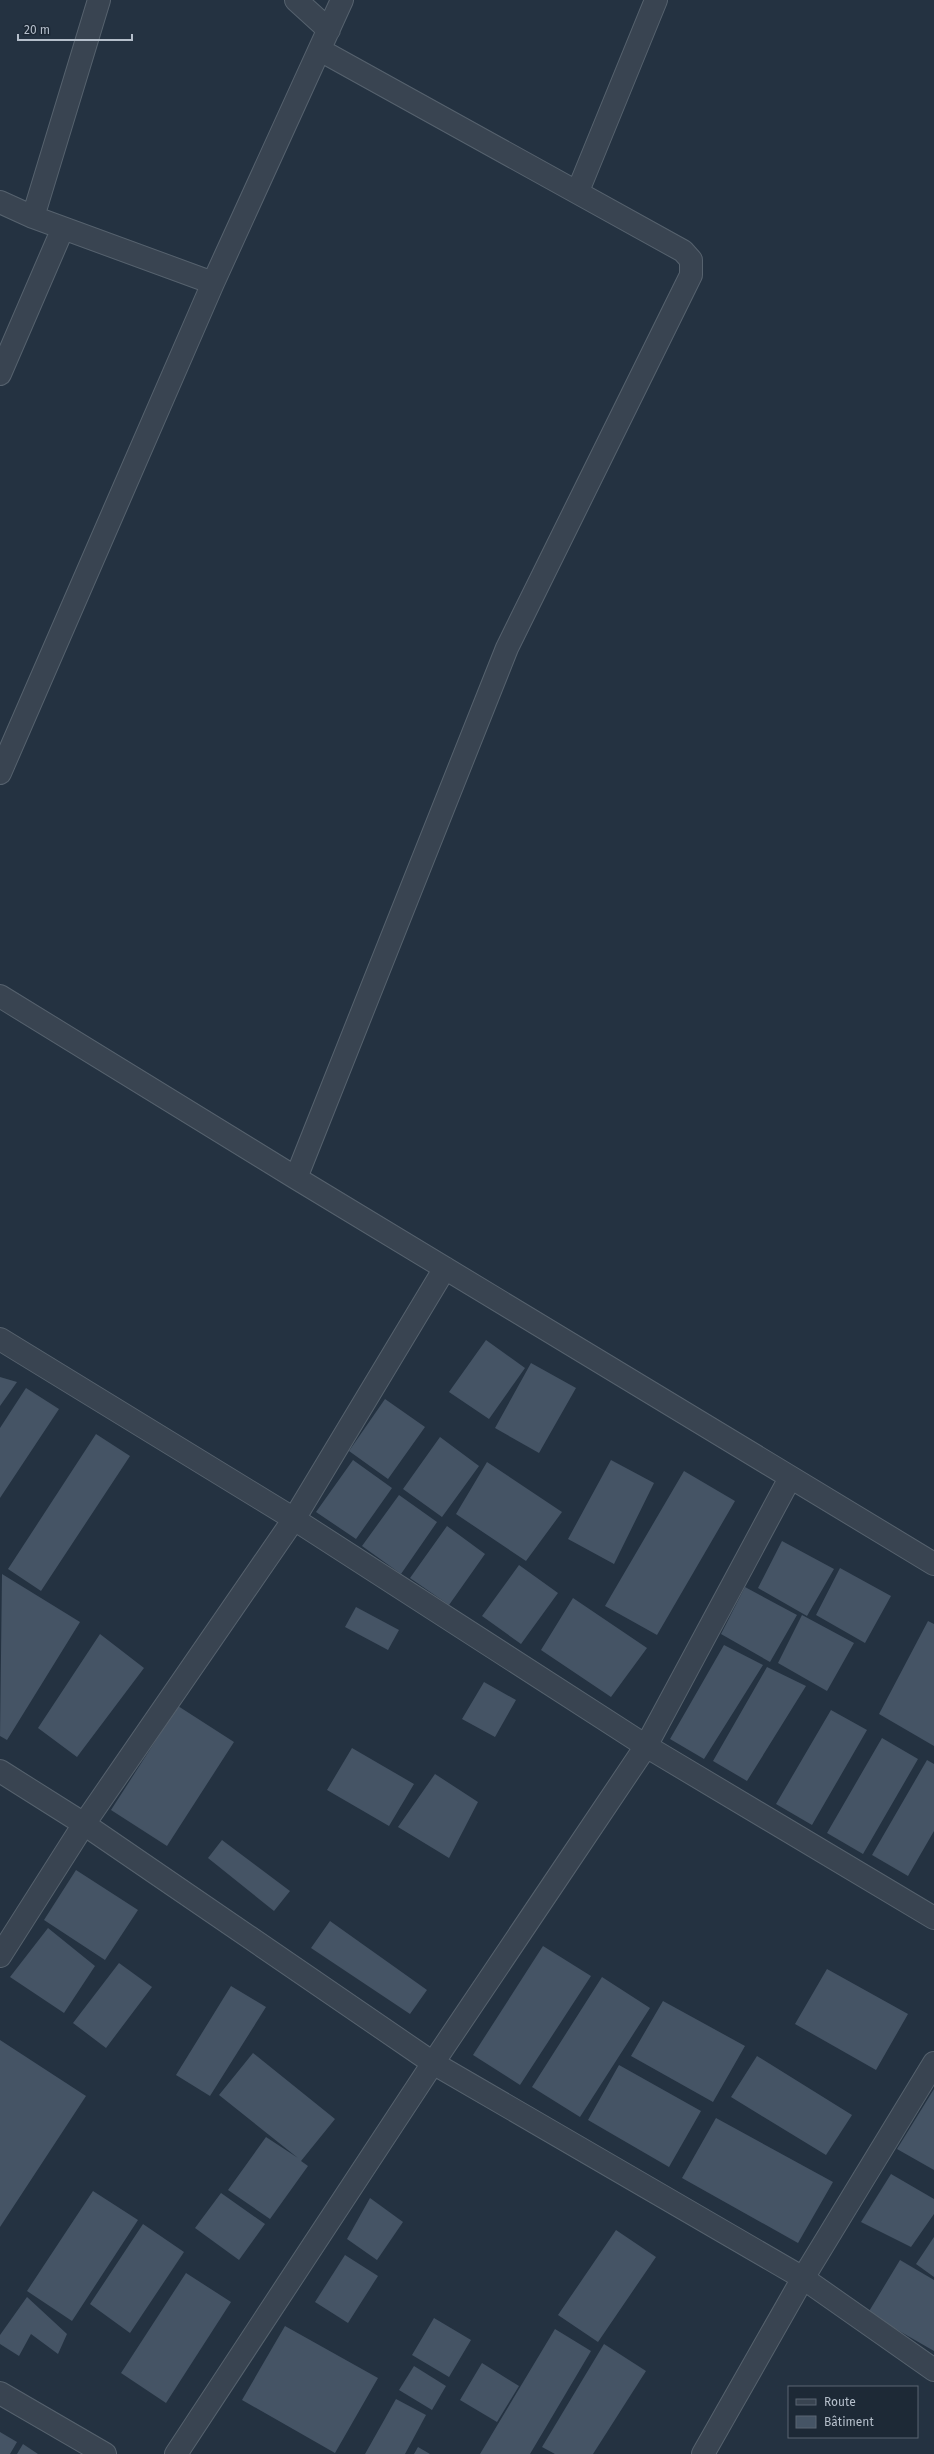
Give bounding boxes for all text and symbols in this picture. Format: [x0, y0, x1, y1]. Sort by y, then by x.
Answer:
scale bar [18, 16, 132, 42]
text: 20 m [24, 23, 50, 37]
legend [788, 2386, 918, 2438]
text: Route [824, 2395, 856, 2409]
text: Bâtiment [824, 2415, 874, 2429]

